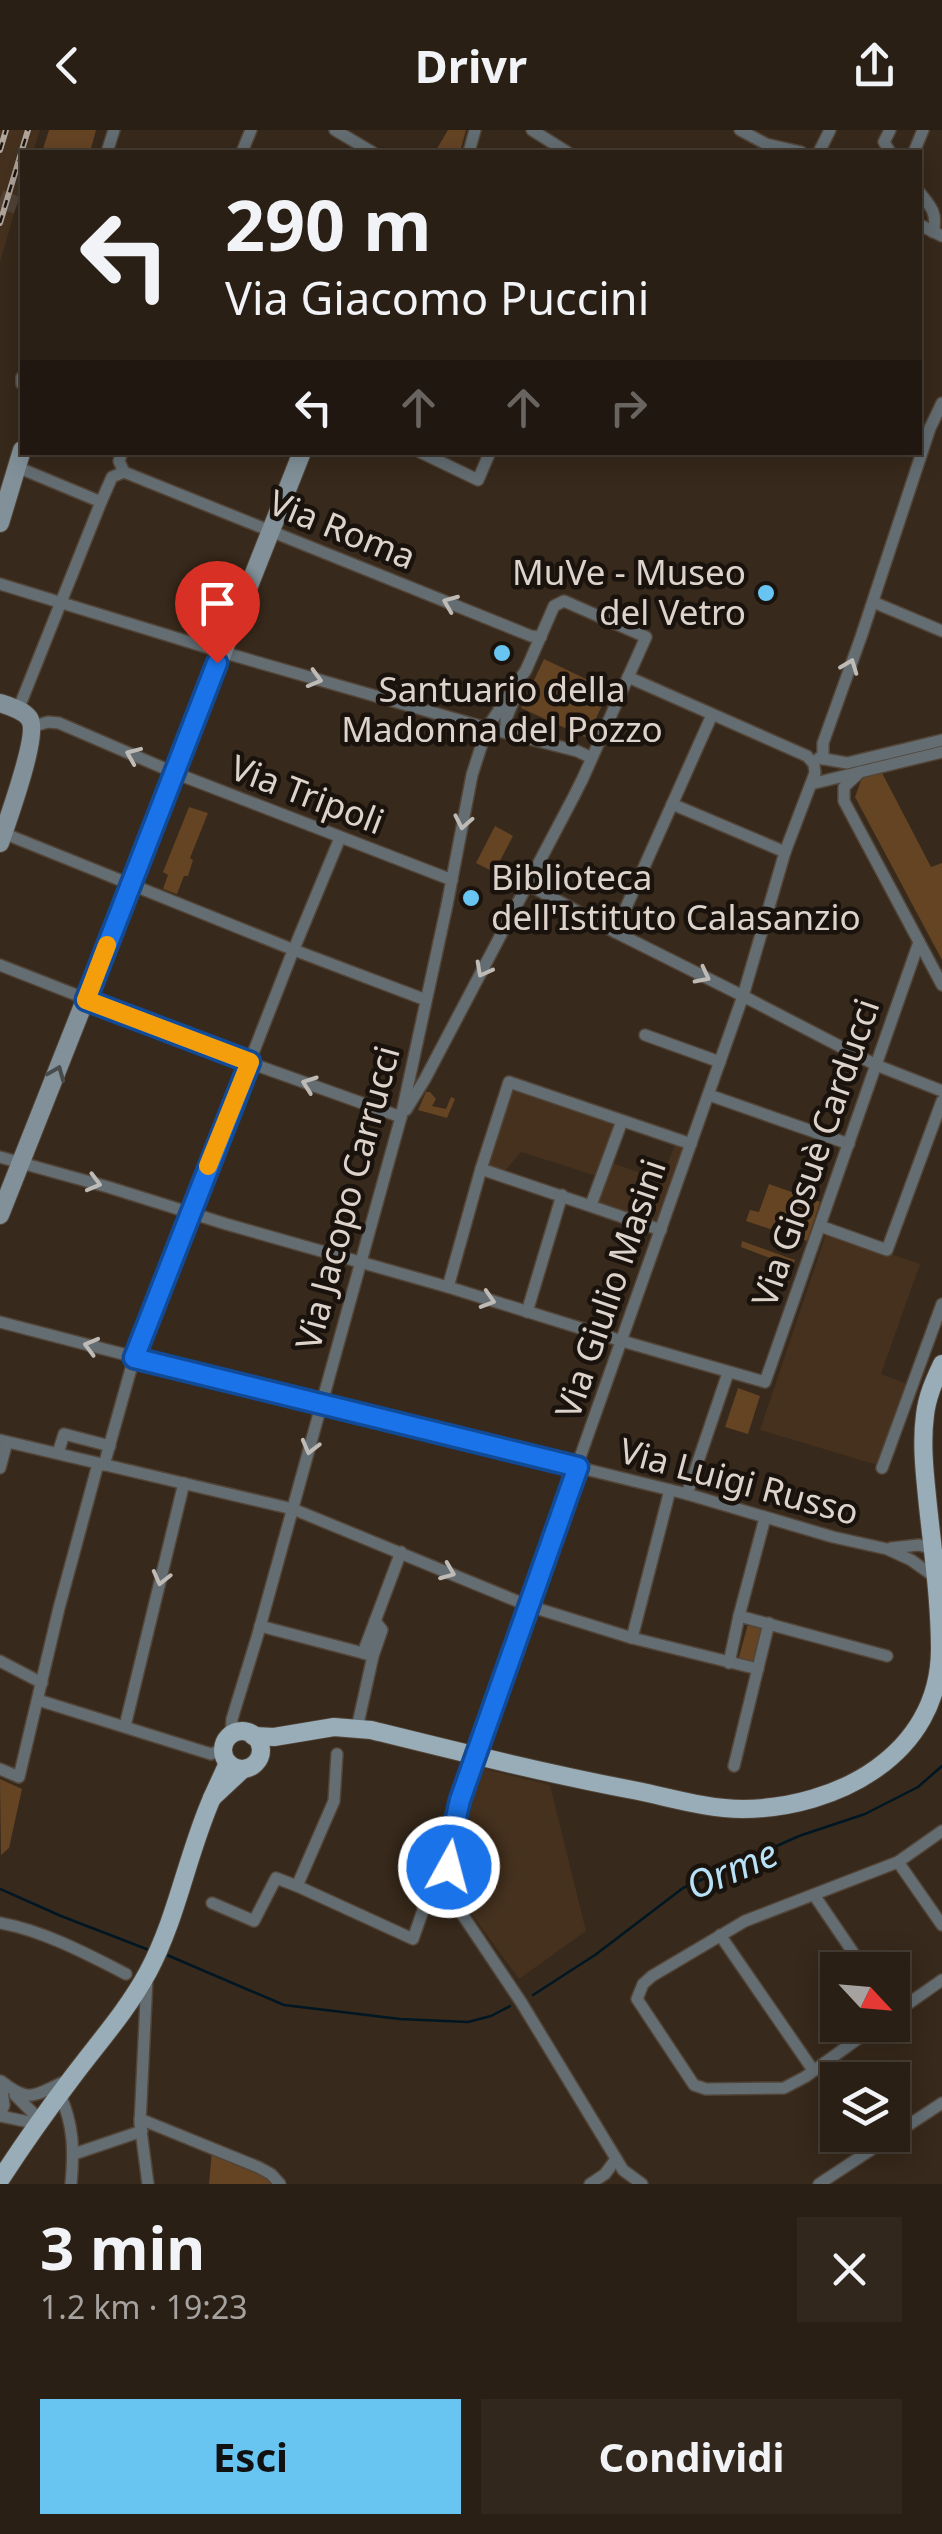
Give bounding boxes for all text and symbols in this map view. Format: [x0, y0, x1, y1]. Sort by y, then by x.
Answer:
text: Drivr [415, 35, 527, 96]
icon: back [40, 38, 95, 93]
icon: share [847, 38, 902, 93]
text: 290 m [225, 176, 432, 272]
icon: left [60, 190, 190, 320]
text: Via Giacomo Puccini [225, 267, 649, 328]
icon: left [286, 380, 341, 435]
icon: ahead [391, 380, 446, 435]
icon: ahead [496, 380, 551, 435]
icon: right [601, 380, 656, 435]
street label: Via Roma [262, 478, 423, 579]
place label: MuVe - Museo del Vetro [512, 548, 746, 635]
pin [175, 561, 260, 664]
icon: arrive [190, 576, 245, 631]
marker: MuVe - Museo del Vetro [755, 582, 777, 604]
one-way arrow [442, 594, 460, 614]
marker: Santuario della Madonna del Pozzo [491, 642, 513, 664]
one-way arrow [839, 658, 859, 676]
place label: Santuario della Madonna del Pozzo [341, 665, 663, 752]
one-way arrow [306, 667, 324, 688]
street label: Via Tripoli [224, 743, 391, 844]
one-way arrow [125, 747, 143, 767]
one-way arrow [453, 814, 474, 831]
place label: Biblioteca dell'Istituto Calasanzio [491, 853, 861, 940]
marker: Biblioteca dell'Istituto Calasanzio [460, 887, 482, 909]
one-way arrow [476, 959, 496, 977]
one-way arrow [692, 964, 710, 983]
street label: Via Giosuè Carducci [740, 992, 889, 1313]
street label: Via Jacopo Carrucci [283, 1041, 410, 1355]
one-way arrow [45, 1065, 65, 1082]
one-way arrow [301, 1076, 319, 1096]
street label: Via Giulio Masini [543, 1153, 676, 1424]
one-way arrow [85, 1172, 102, 1193]
one-way arrow [479, 1288, 496, 1308]
one-way arrow [83, 1337, 100, 1358]
street label: Via Luigi Russo [615, 1426, 864, 1535]
one-way arrow [300, 1438, 321, 1456]
one-way arrow [438, 1560, 456, 1580]
one-way arrow [152, 1569, 173, 1586]
position arrow [397, 1815, 501, 1919]
water label: Orme [677, 1826, 785, 1911]
north arrow [820, 1952, 910, 2042]
map controls [820, 1952, 910, 2152]
button: layers [820, 2062, 910, 2152]
text: 3 min [40, 2206, 205, 2288]
button: close [797, 2217, 902, 2322]
text: 1.2 km · 19:23 [40, 2285, 248, 2328]
button: Esci [40, 2399, 461, 2514]
button: Condividi [481, 2399, 902, 2514]

